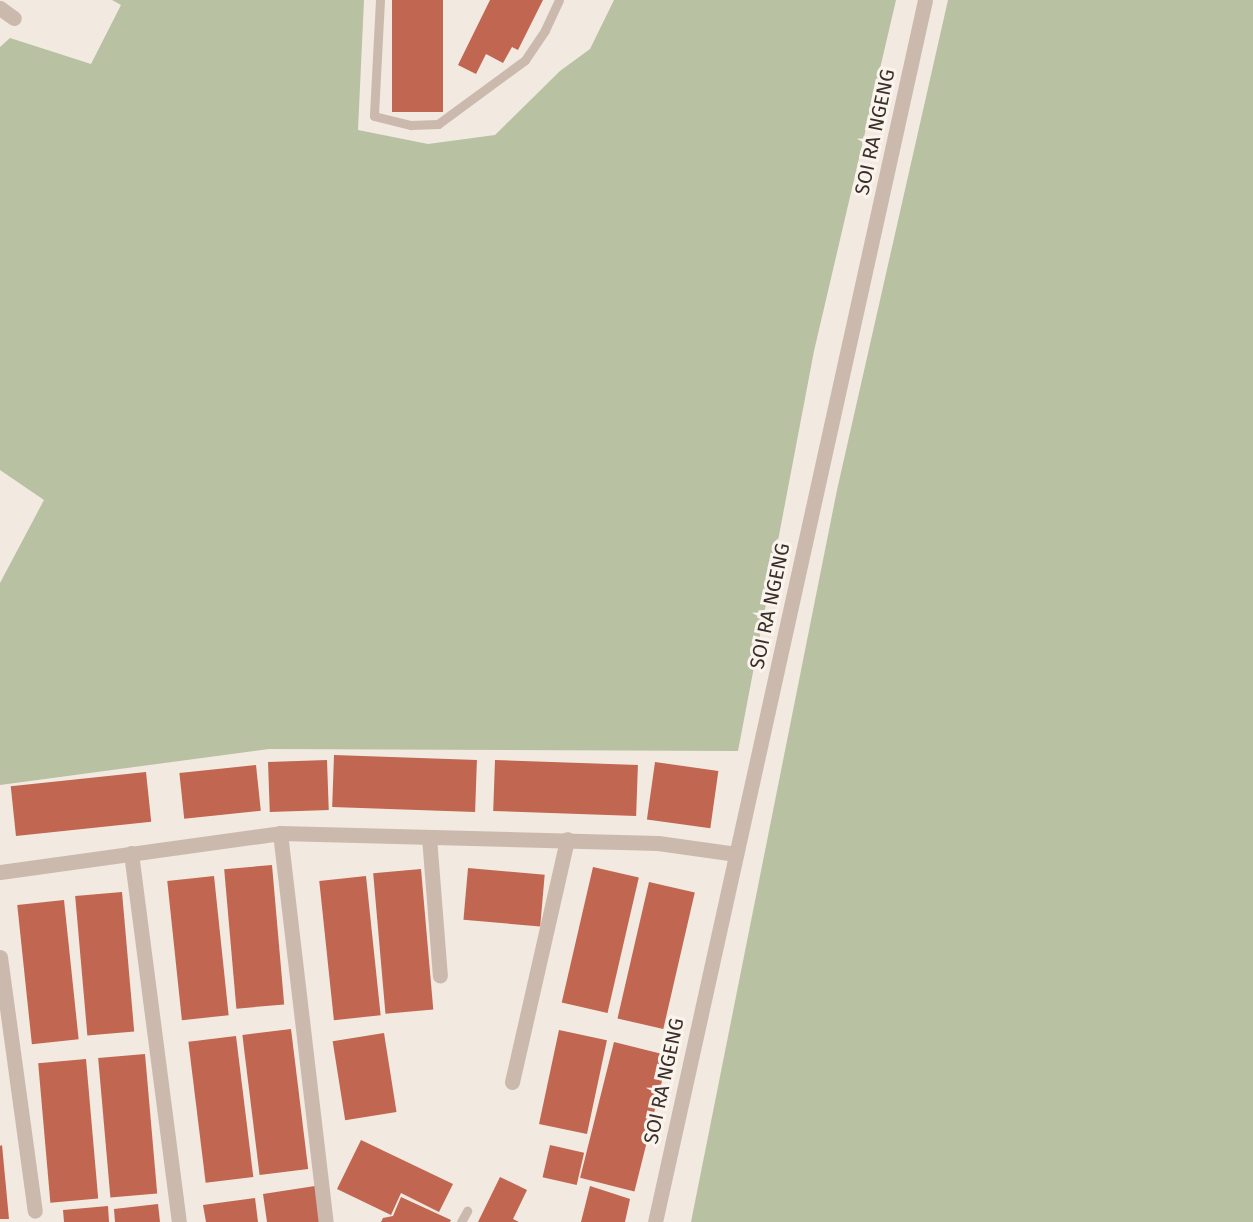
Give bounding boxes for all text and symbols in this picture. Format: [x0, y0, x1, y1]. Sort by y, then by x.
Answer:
street label: SOI RA NGENG [850, 67, 900, 197]
street label: SOI RA NGENG [745, 541, 795, 671]
street label: SOI RA NGENG [639, 1016, 689, 1146]

